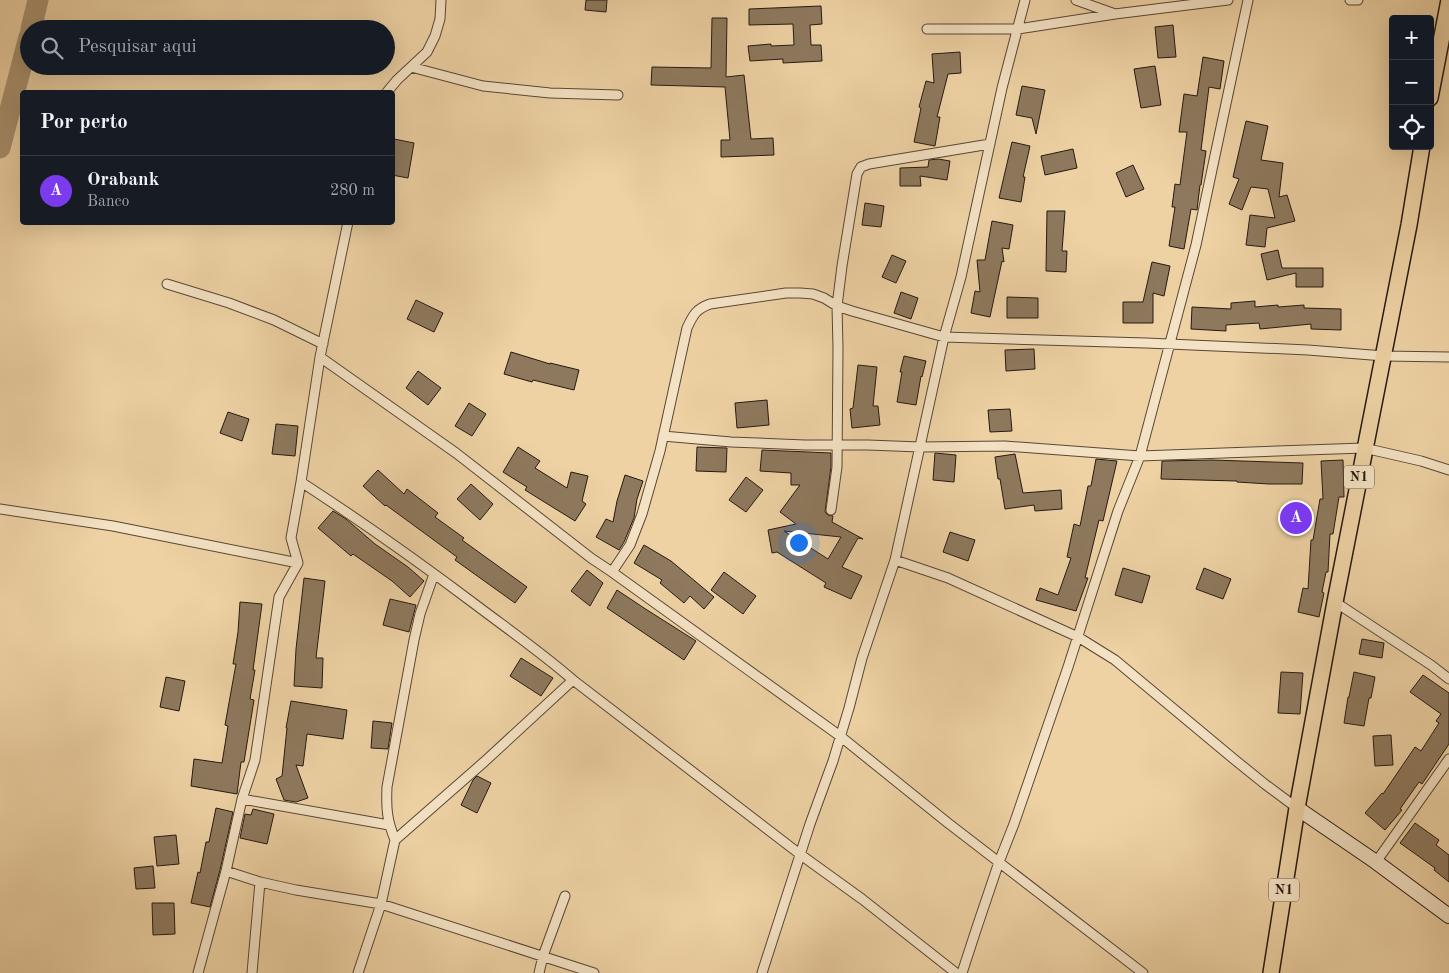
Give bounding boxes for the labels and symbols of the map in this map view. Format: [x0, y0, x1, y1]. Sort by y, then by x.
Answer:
road number: N1 [1344, 466, 1374, 488]
pin: A [1280, 499, 1312, 537]
your location [786, 530, 812, 556]
road number: N1 [1269, 878, 1299, 902]

